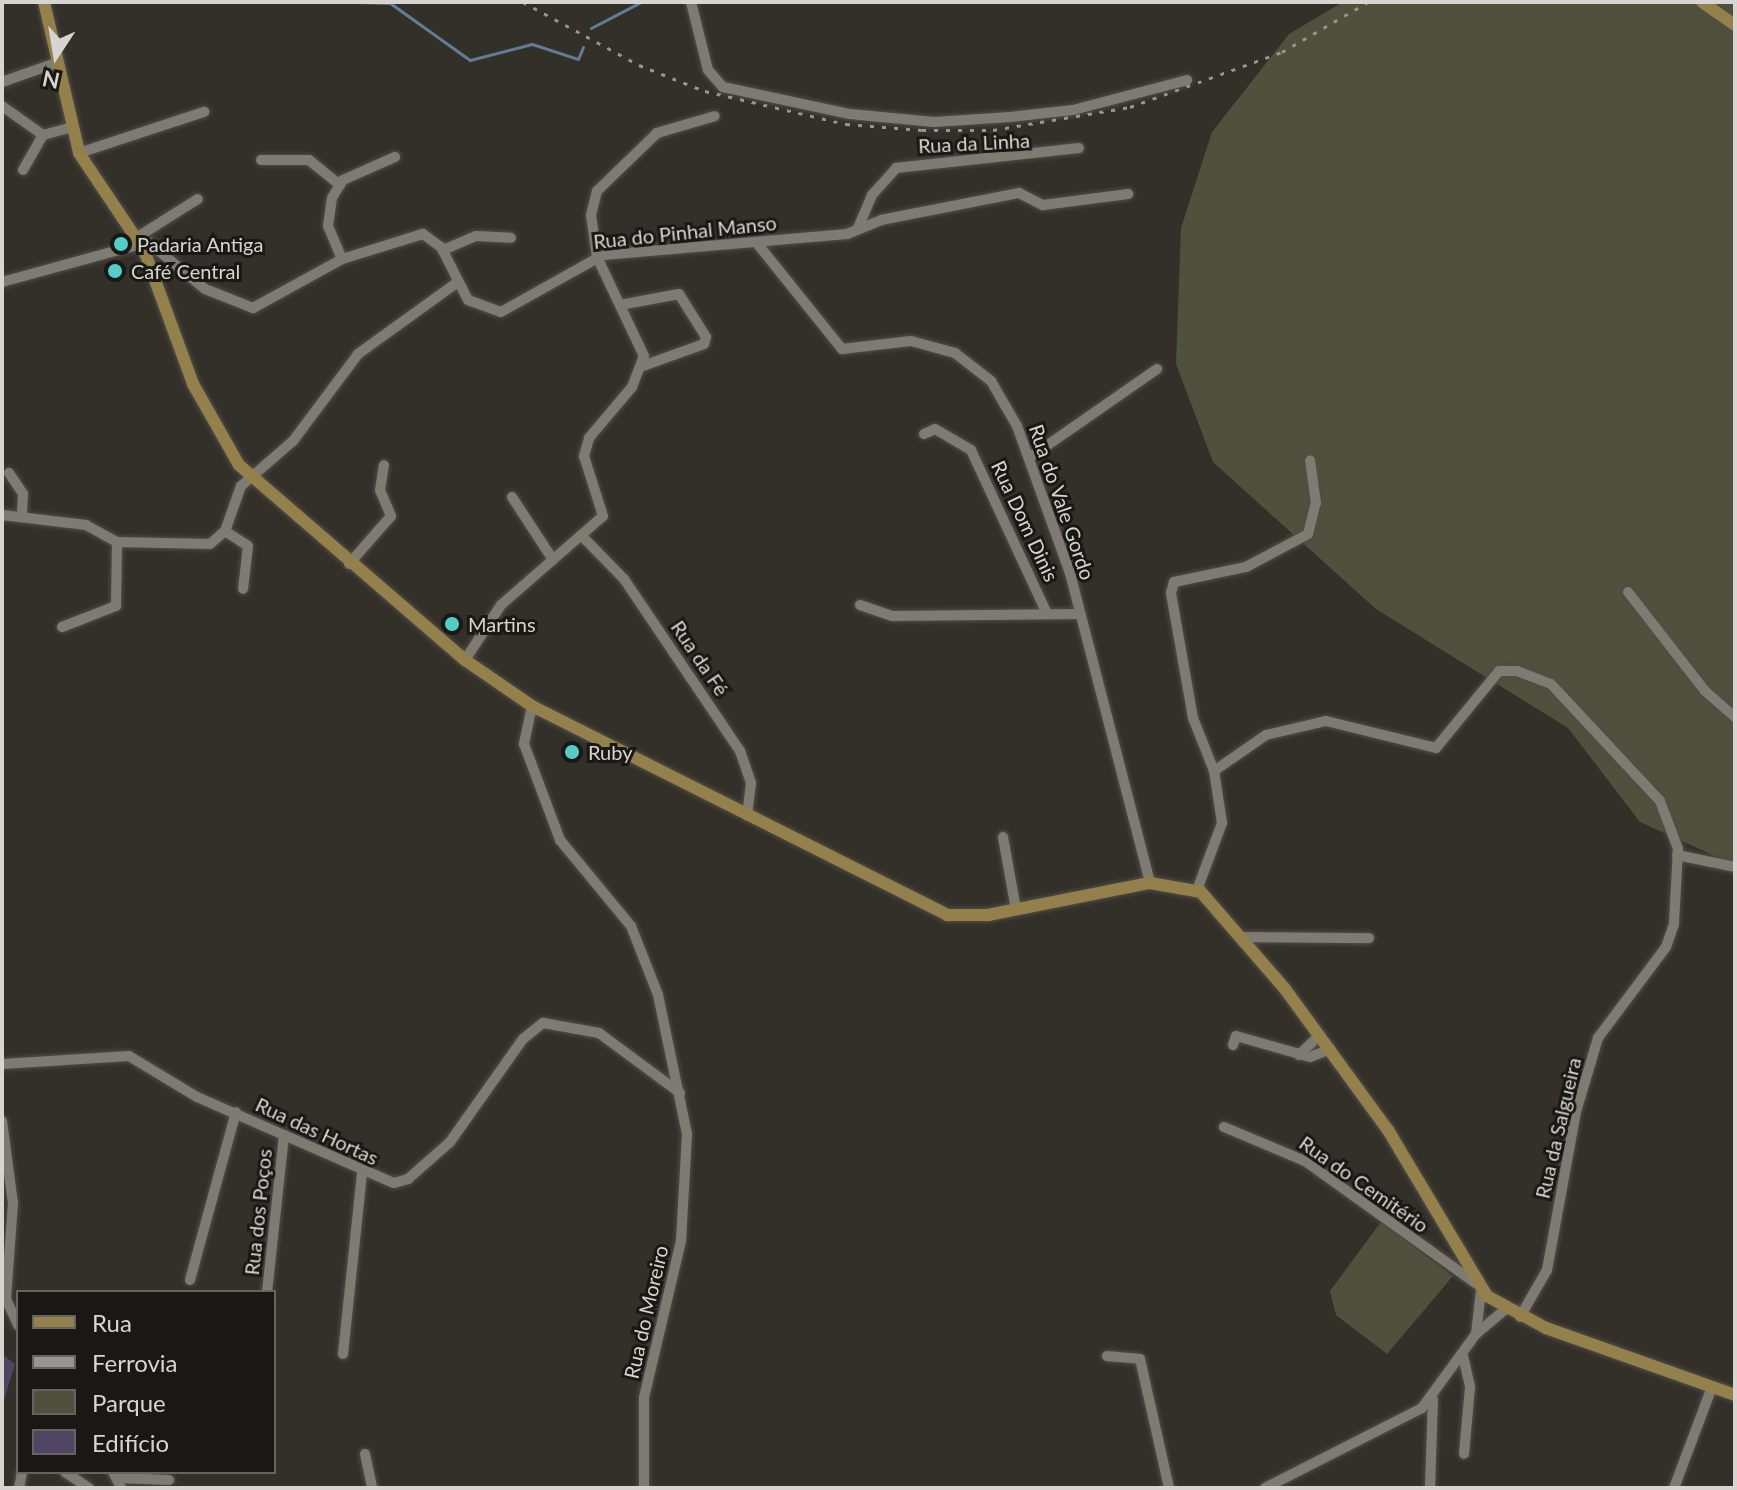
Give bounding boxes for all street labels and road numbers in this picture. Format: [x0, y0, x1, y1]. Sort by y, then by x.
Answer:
street label: Rua da Linha [917, 128, 1031, 158]
street label: Rua do Pinhal Manso [592, 210, 778, 254]
street label: Rua do Vale Gordo [1024, 421, 1100, 583]
street label: Rua Dom Dinis [986, 457, 1064, 585]
street label: Rua da Fé [666, 616, 734, 700]
street label: Rua da Salgueira [1530, 1055, 1586, 1201]
street label: Rua das Hortas [252, 1092, 382, 1170]
street label: Rua do Cemitério [1295, 1131, 1433, 1237]
street label: Rua dos Poços [239, 1148, 277, 1276]
street label: Rua do Moreiro [619, 1243, 673, 1381]

